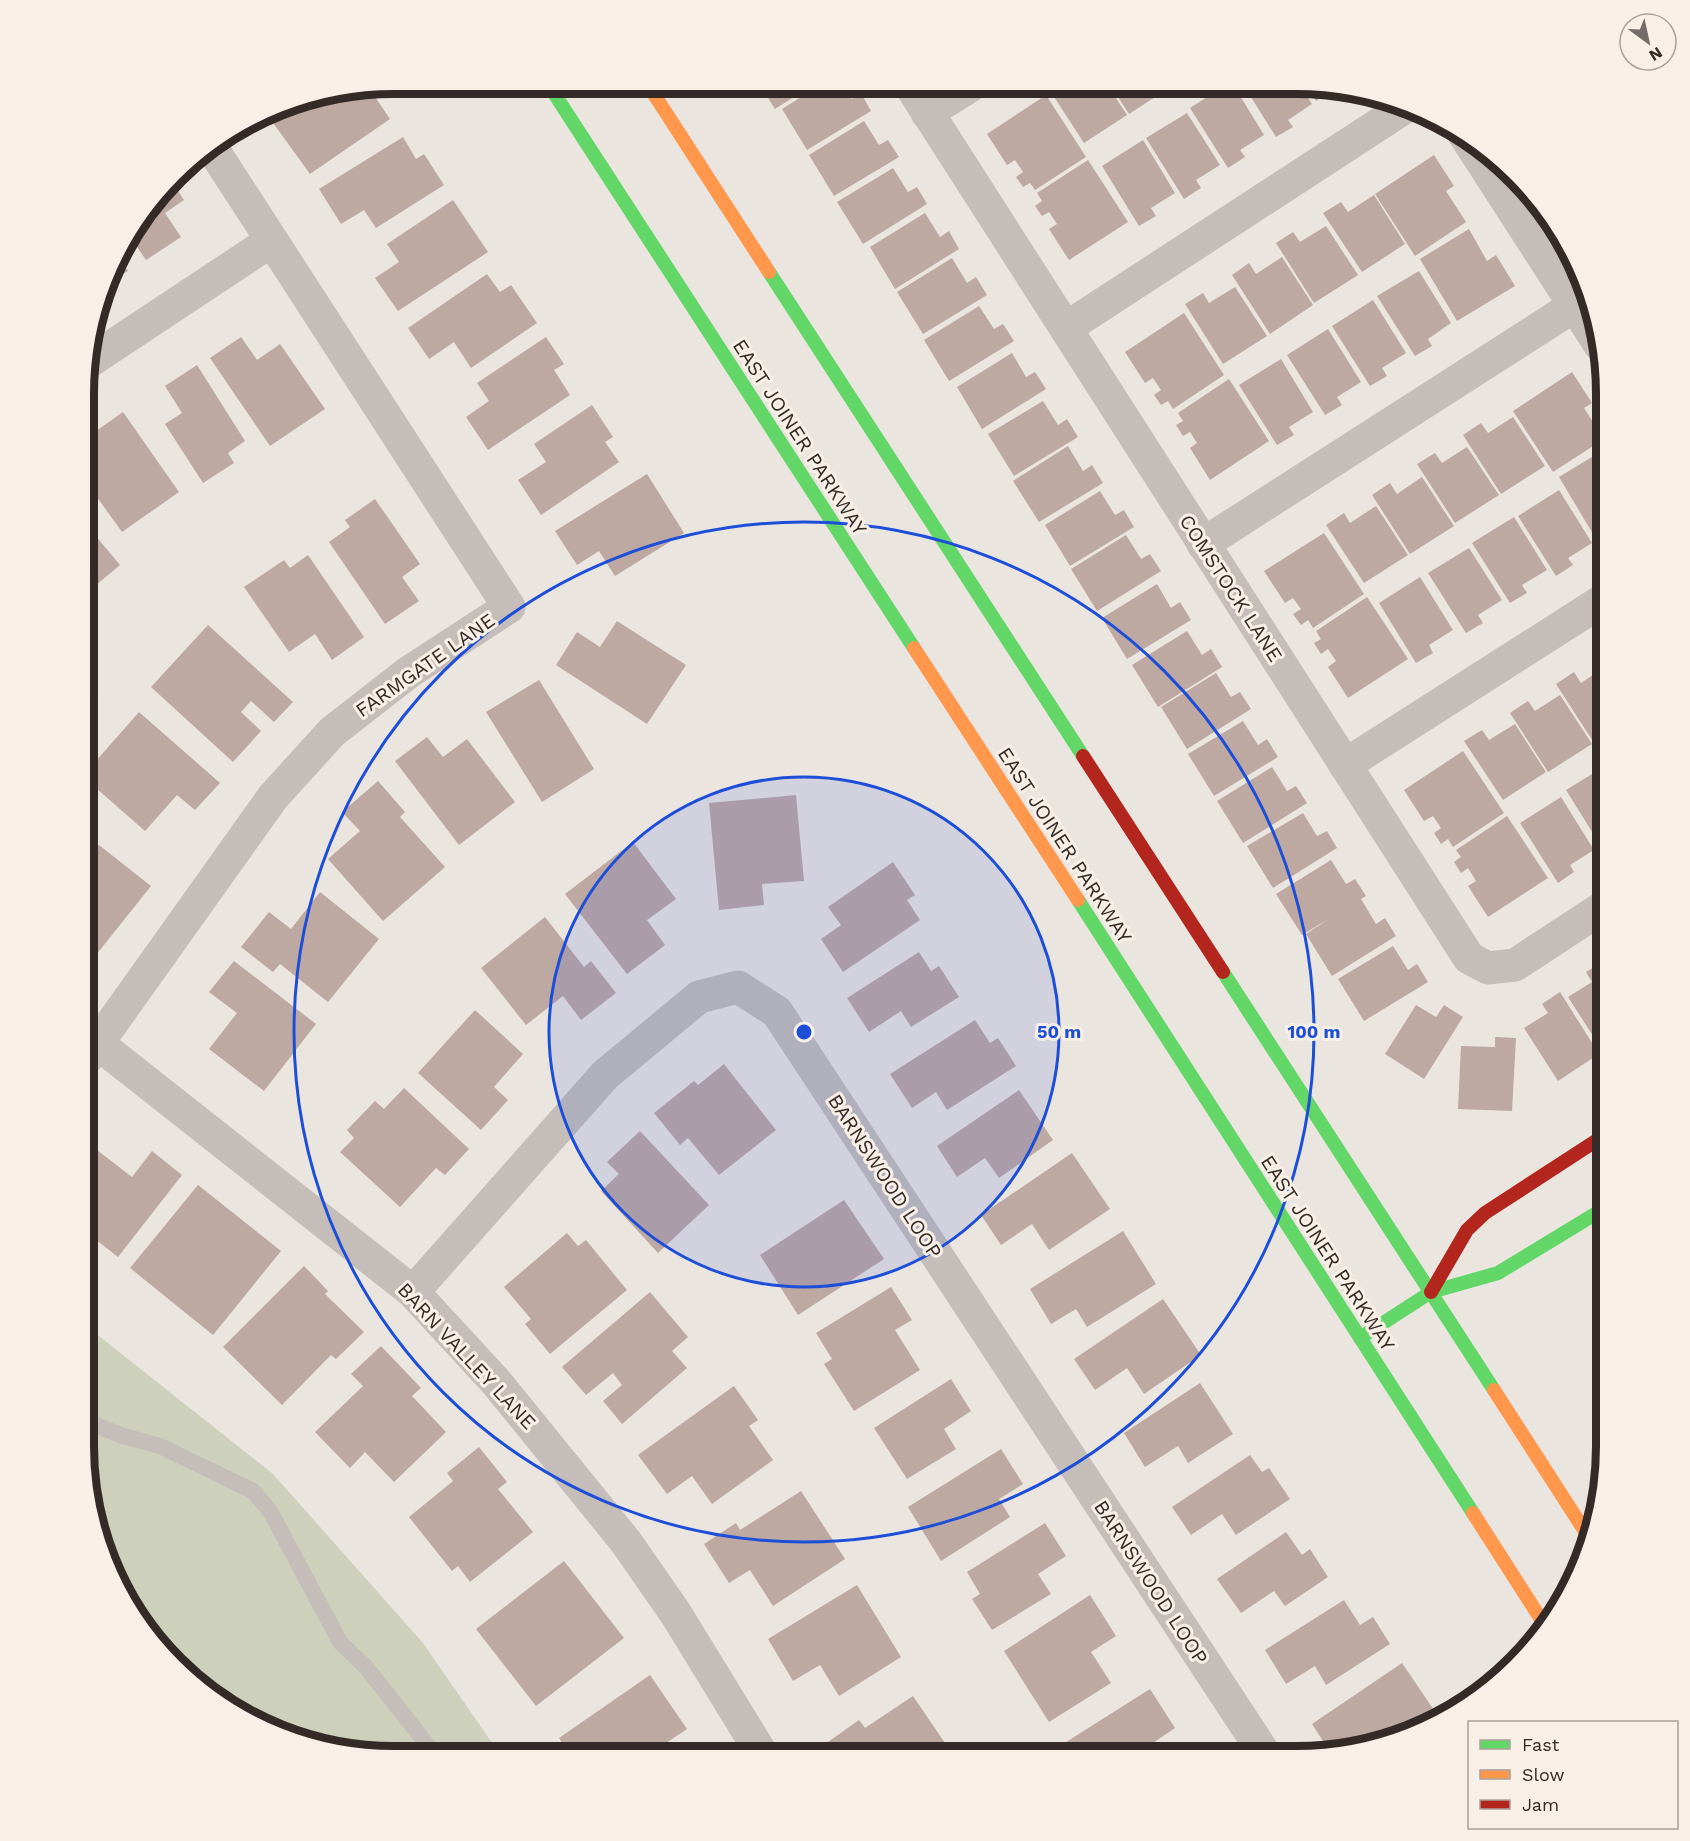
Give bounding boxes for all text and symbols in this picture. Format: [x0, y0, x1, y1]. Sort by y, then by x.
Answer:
north arrow [1618, 12, 1678, 72]
text: N [1646, 43, 1666, 65]
street label: EAST JOINER PARKWAY [728, 335, 873, 540]
street label: COMSTOCK LANE [1174, 510, 1288, 666]
street label: FARMGATE LANE [351, 608, 499, 722]
street label: EAST JOINER PARKWAY [993, 743, 1138, 948]
text: 50 m [1037, 1021, 1081, 1042]
text: 100 m [1287, 1021, 1341, 1042]
centre of rings [794, 1022, 814, 1042]
street label: BARNSWOOD LOOP [823, 1090, 947, 1262]
street label: EAST JOINER PARKWAY [1256, 1151, 1401, 1356]
street label: BARN VALLEY LANE [393, 1278, 541, 1434]
street label: BARNSWOOD LOOP [1089, 1496, 1213, 1668]
legend [1468, 1721, 1678, 1829]
text: Fast [1522, 1734, 1560, 1755]
text: Slow [1522, 1764, 1565, 1785]
text: Jam [1522, 1794, 1559, 1815]

